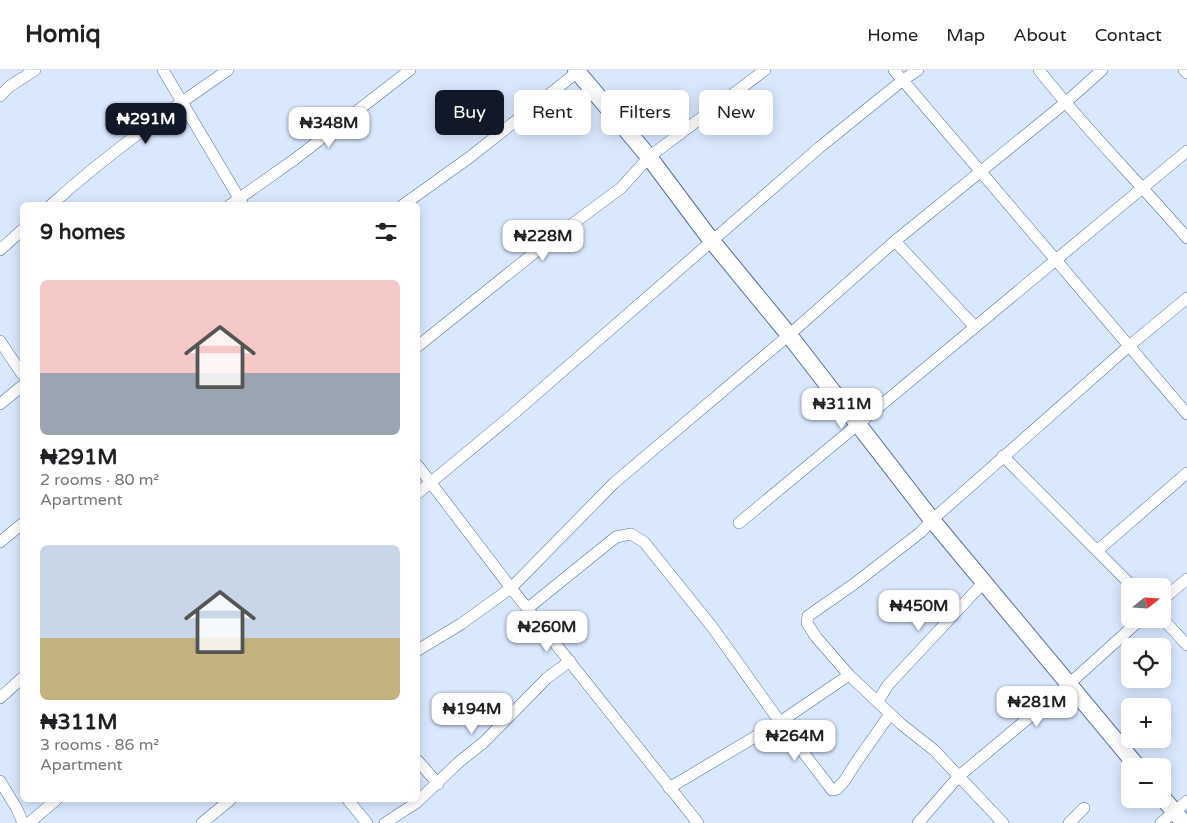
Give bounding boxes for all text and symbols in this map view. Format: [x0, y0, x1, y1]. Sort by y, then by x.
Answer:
text: Homiq [25, 20, 101, 49]
text: Home [867, 24, 918, 46]
text: Map [946, 24, 985, 46]
text: About [1013, 24, 1067, 46]
text: Contact [1095, 24, 1162, 46]
chip: Buy [435, 90, 504, 135]
chip: Rent [514, 90, 591, 135]
chip: Filters [601, 90, 689, 135]
chip: New [699, 90, 773, 135]
pin: ₦291M [111, 102, 181, 145]
pin: ₦348M [294, 106, 364, 149]
text: ₦291M [116, 109, 176, 129]
text: ₦348M [299, 113, 359, 133]
icon: filters [372, 218, 400, 246]
text: 9 homes [40, 220, 125, 245]
pin: ₦228M [508, 220, 578, 262]
text: ₦228M [513, 226, 573, 246]
icon: home [175, 312, 265, 402]
pin: ₦311M [807, 388, 877, 430]
text: ₦311M [812, 394, 872, 414]
text: ₦291M [40, 445, 117, 470]
text: 2 rooms · 80 m² [40, 470, 159, 490]
text: Apartment [40, 490, 123, 510]
icon: home [175, 577, 265, 667]
north arrow [1121, 578, 1171, 628]
map controls [1121, 578, 1171, 808]
pin: ₦450M [884, 590, 954, 632]
text: ₦450M [889, 596, 949, 616]
pin: ₦260M [512, 610, 582, 653]
text: ₦260M [517, 617, 577, 637]
button: locate [1121, 638, 1171, 688]
pin: ₦281M [1002, 686, 1072, 728]
pin: ₦194M [437, 692, 507, 735]
text: ₦281M [1007, 692, 1067, 712]
button: + [1121, 698, 1171, 748]
text: ₦194M [442, 699, 502, 719]
text: ₦311M [40, 710, 117, 735]
pin: ₦264M [760, 720, 830, 762]
text: ₦264M [765, 726, 825, 746]
text: 3 rooms · 86 m² [40, 735, 159, 755]
text: Apartment [40, 755, 123, 775]
button: − [1121, 758, 1171, 808]

